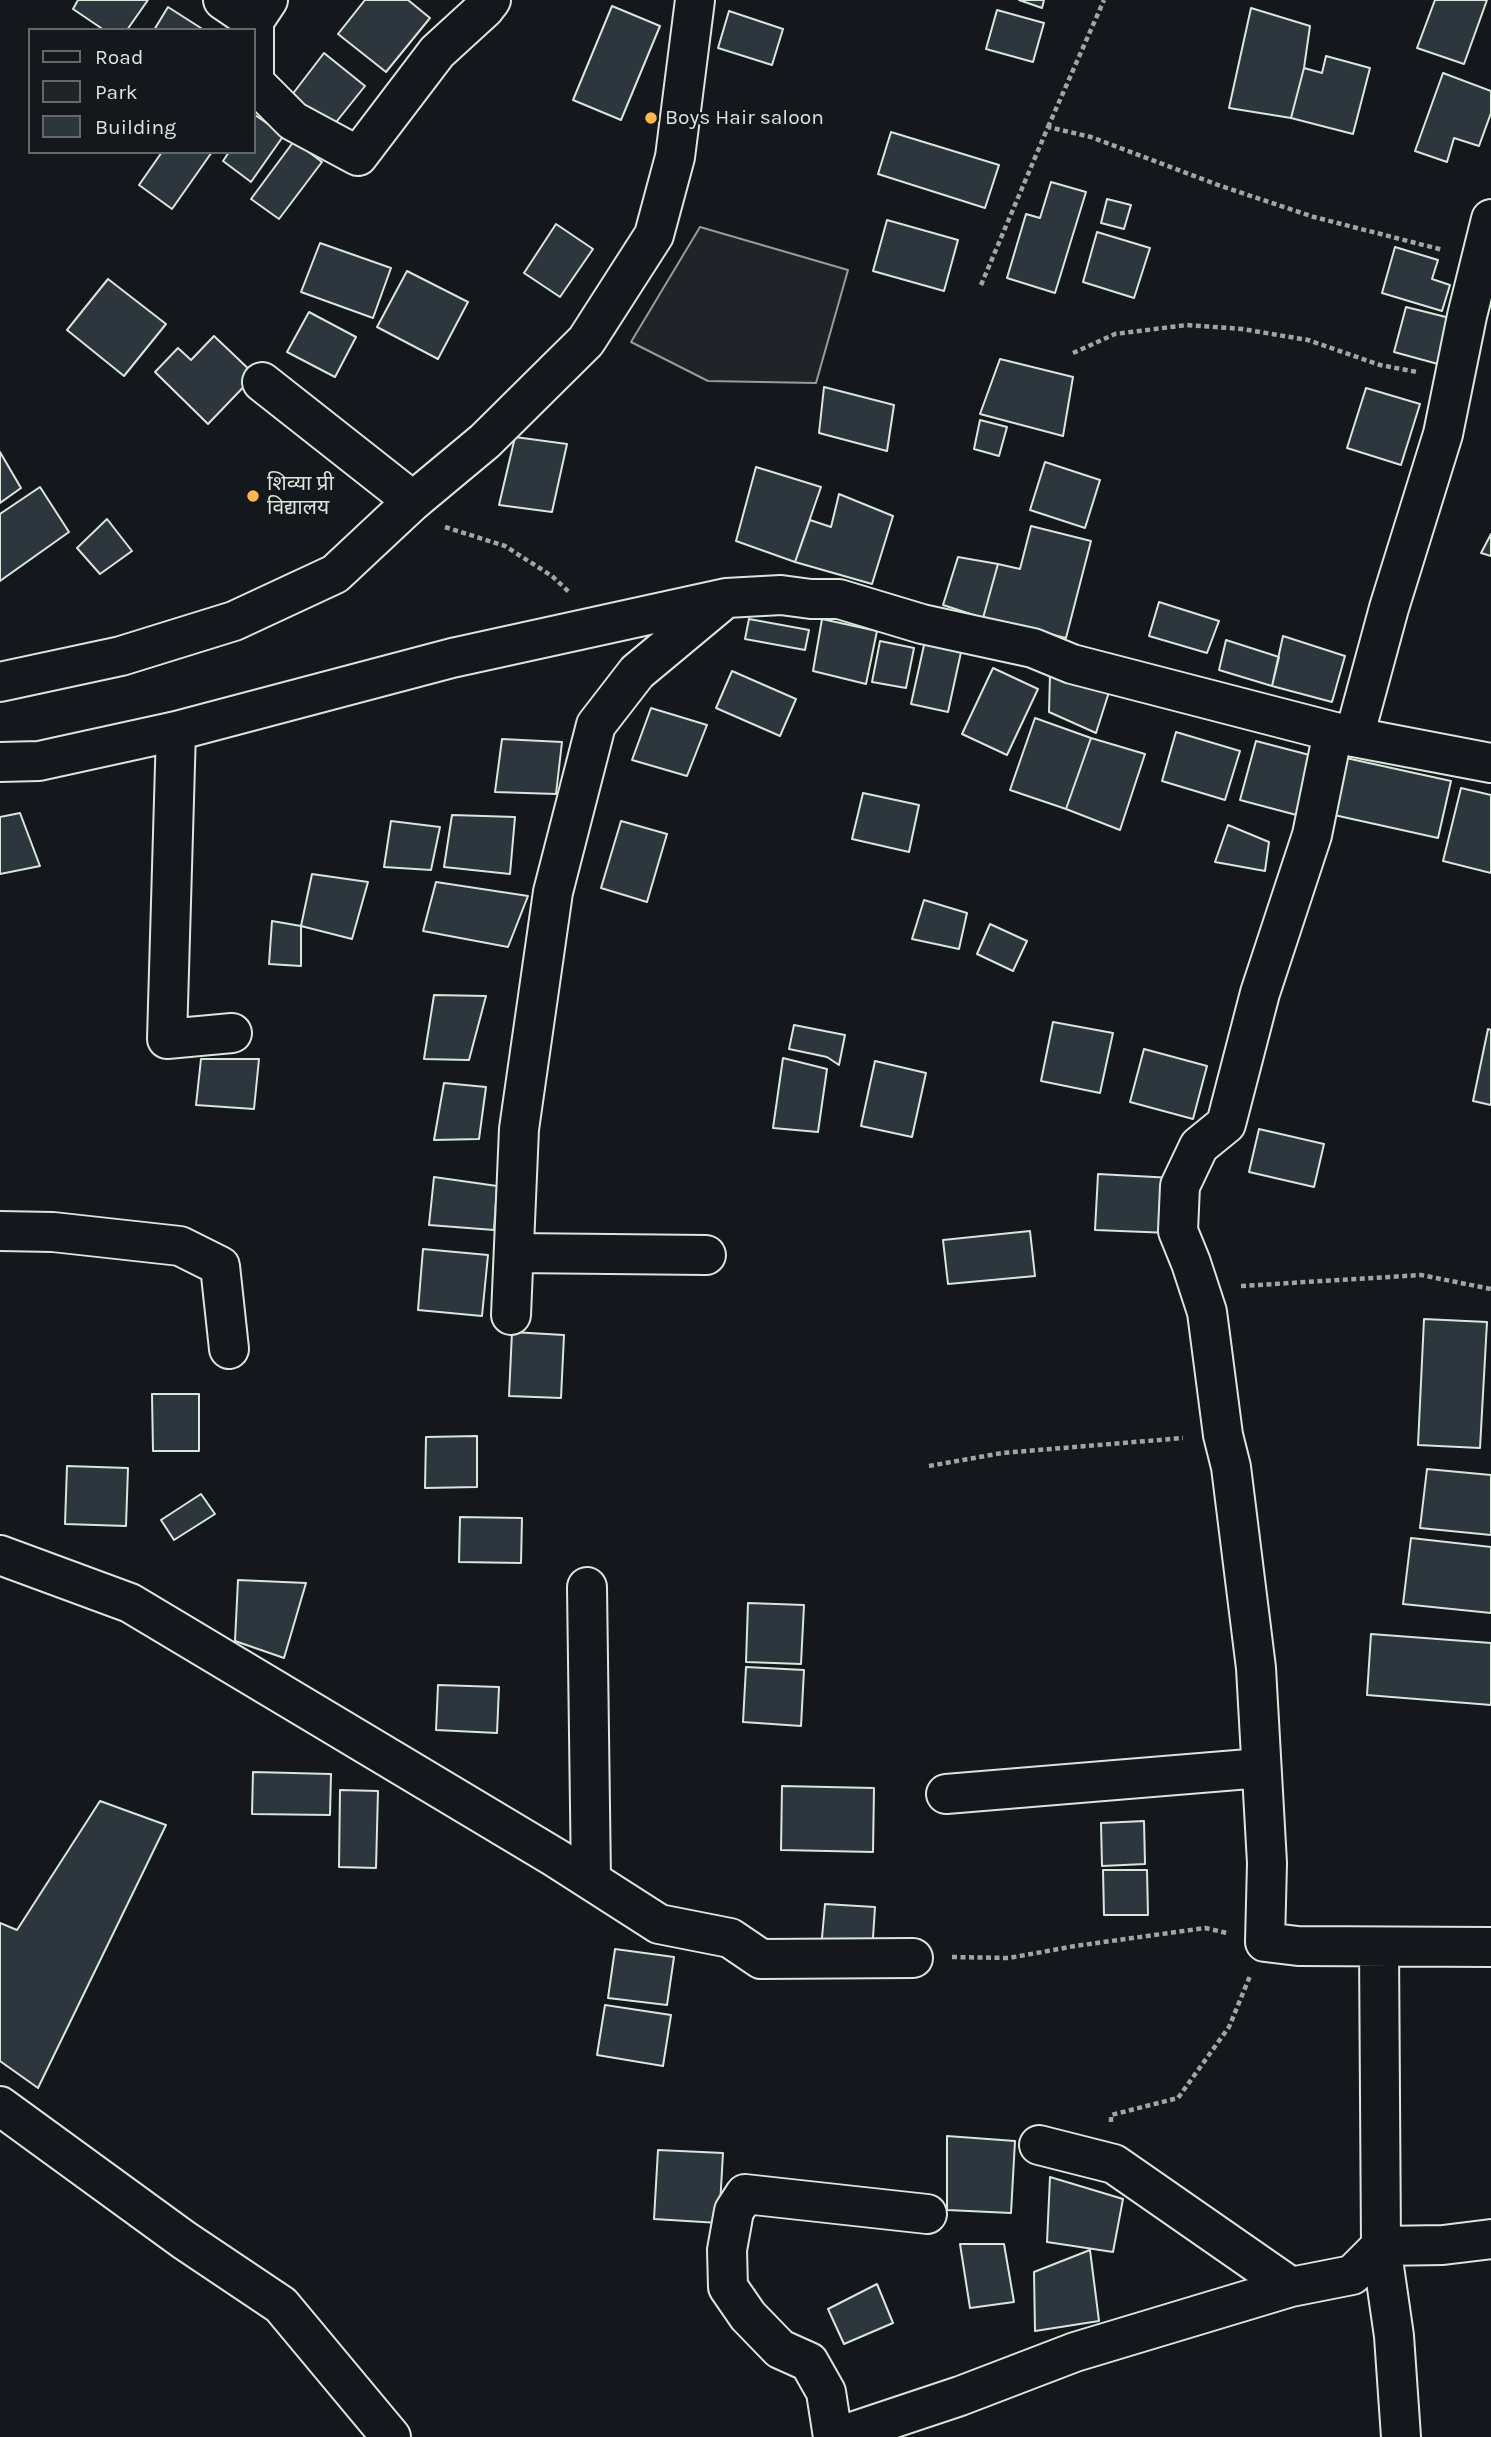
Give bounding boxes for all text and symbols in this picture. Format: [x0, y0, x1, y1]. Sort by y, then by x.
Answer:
legend [28, 28, 256, 154]
text: Road [95, 45, 143, 69]
text: Park [95, 80, 138, 104]
place label: Boys Hair saloon [665, 105, 824, 131]
marker: Boys Hair saloon [643, 110, 659, 126]
text: Building [95, 115, 176, 139]
place label: शिव्या प्री विद्यालय [267, 471, 334, 521]
marker: शिव्या प्री विद्यालय [245, 488, 261, 504]

